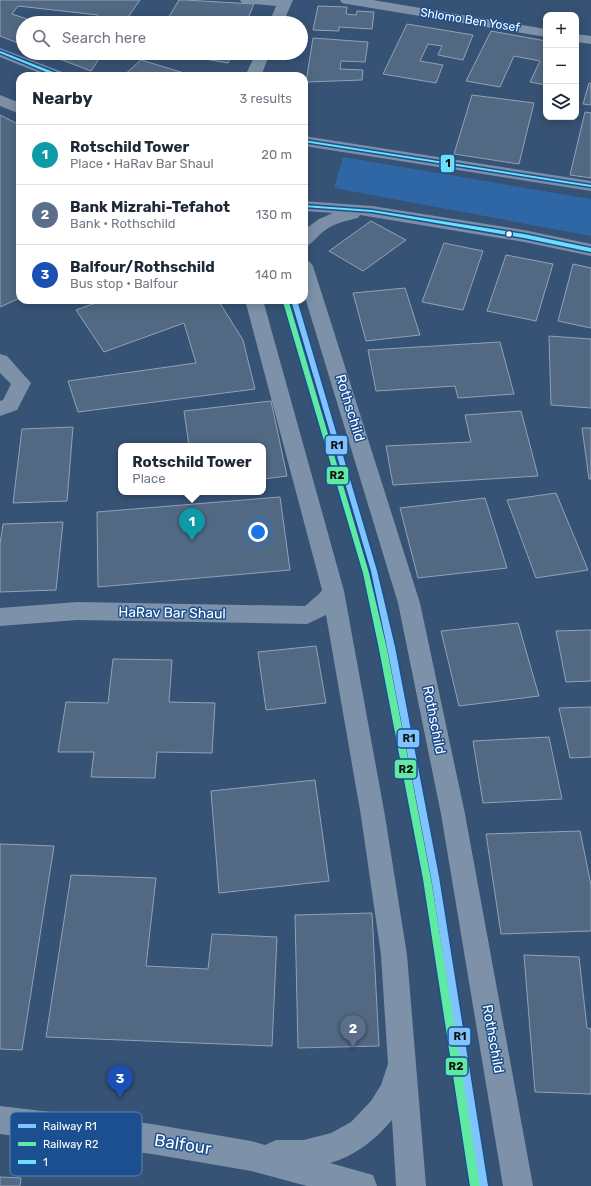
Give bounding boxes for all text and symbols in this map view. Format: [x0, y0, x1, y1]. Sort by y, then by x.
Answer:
street label: Shlomo Ben Yosef [419, 5, 521, 35]
map controls [543, 12, 579, 120]
button: + [543, 12, 579, 48]
search box [16, 16, 308, 60]
icon: search [30, 27, 52, 49]
text: Search here [62, 29, 146, 47]
button: − [543, 48, 579, 84]
button: layers [543, 84, 579, 120]
text: Nearby [32, 88, 93, 108]
text: 3 results [240, 91, 292, 106]
text: Rotschild Tower [70, 138, 189, 156]
text: 1 [42, 147, 48, 162]
text: 20 m [261, 147, 292, 162]
line badge: 1 [440, 154, 455, 173]
text: Place · HaRav Bar Shaul [70, 156, 214, 171]
text: 1 [445, 157, 451, 170]
text: Bank Mizrahi-Tefahot [70, 198, 230, 216]
text: 2 [41, 207, 49, 222]
text: 130 m [256, 207, 292, 222]
text: Bank · Rothschild [70, 216, 176, 231]
unlabelled marker [504, 229, 514, 239]
text: Balfour/Rothschild [70, 258, 215, 276]
text: 3 [41, 267, 49, 282]
text: 140 m [255, 267, 292, 282]
text: Bus stop · Balfour [70, 276, 178, 291]
street label: Rothschild [332, 372, 368, 444]
line badge: R1 [325, 435, 348, 455]
text: R1 [330, 439, 344, 452]
popup [118, 443, 266, 495]
text: Rotschild Tower [132, 453, 252, 471]
line badge: R2 [326, 466, 349, 485]
text: R2 [330, 469, 344, 482]
text: Place [132, 471, 165, 486]
pin: 1 [179, 508, 205, 541]
your location [248, 522, 268, 542]
street label: HaRav Bar Shaul [118, 604, 226, 622]
street label: Rothschild [419, 684, 449, 756]
line badge: R1 [397, 729, 420, 748]
text: R1 [402, 732, 416, 745]
line badge: R2 [394, 759, 417, 779]
text: R2 [399, 763, 413, 776]
street label: Rothschild [479, 1003, 507, 1075]
pin: 2 [340, 1015, 366, 1048]
line badge: R1 [448, 1027, 471, 1046]
text: R1 [453, 1030, 467, 1043]
line badge: R2 [445, 1057, 468, 1076]
text: R2 [449, 1060, 463, 1073]
pin: 3 [107, 1065, 133, 1098]
legend [10, 1112, 142, 1176]
text: Railway R1 [43, 1120, 97, 1133]
street label: Balfour [153, 1130, 214, 1158]
text: Railway R2 [43, 1138, 98, 1151]
text: 1 [43, 1156, 48, 1169]

